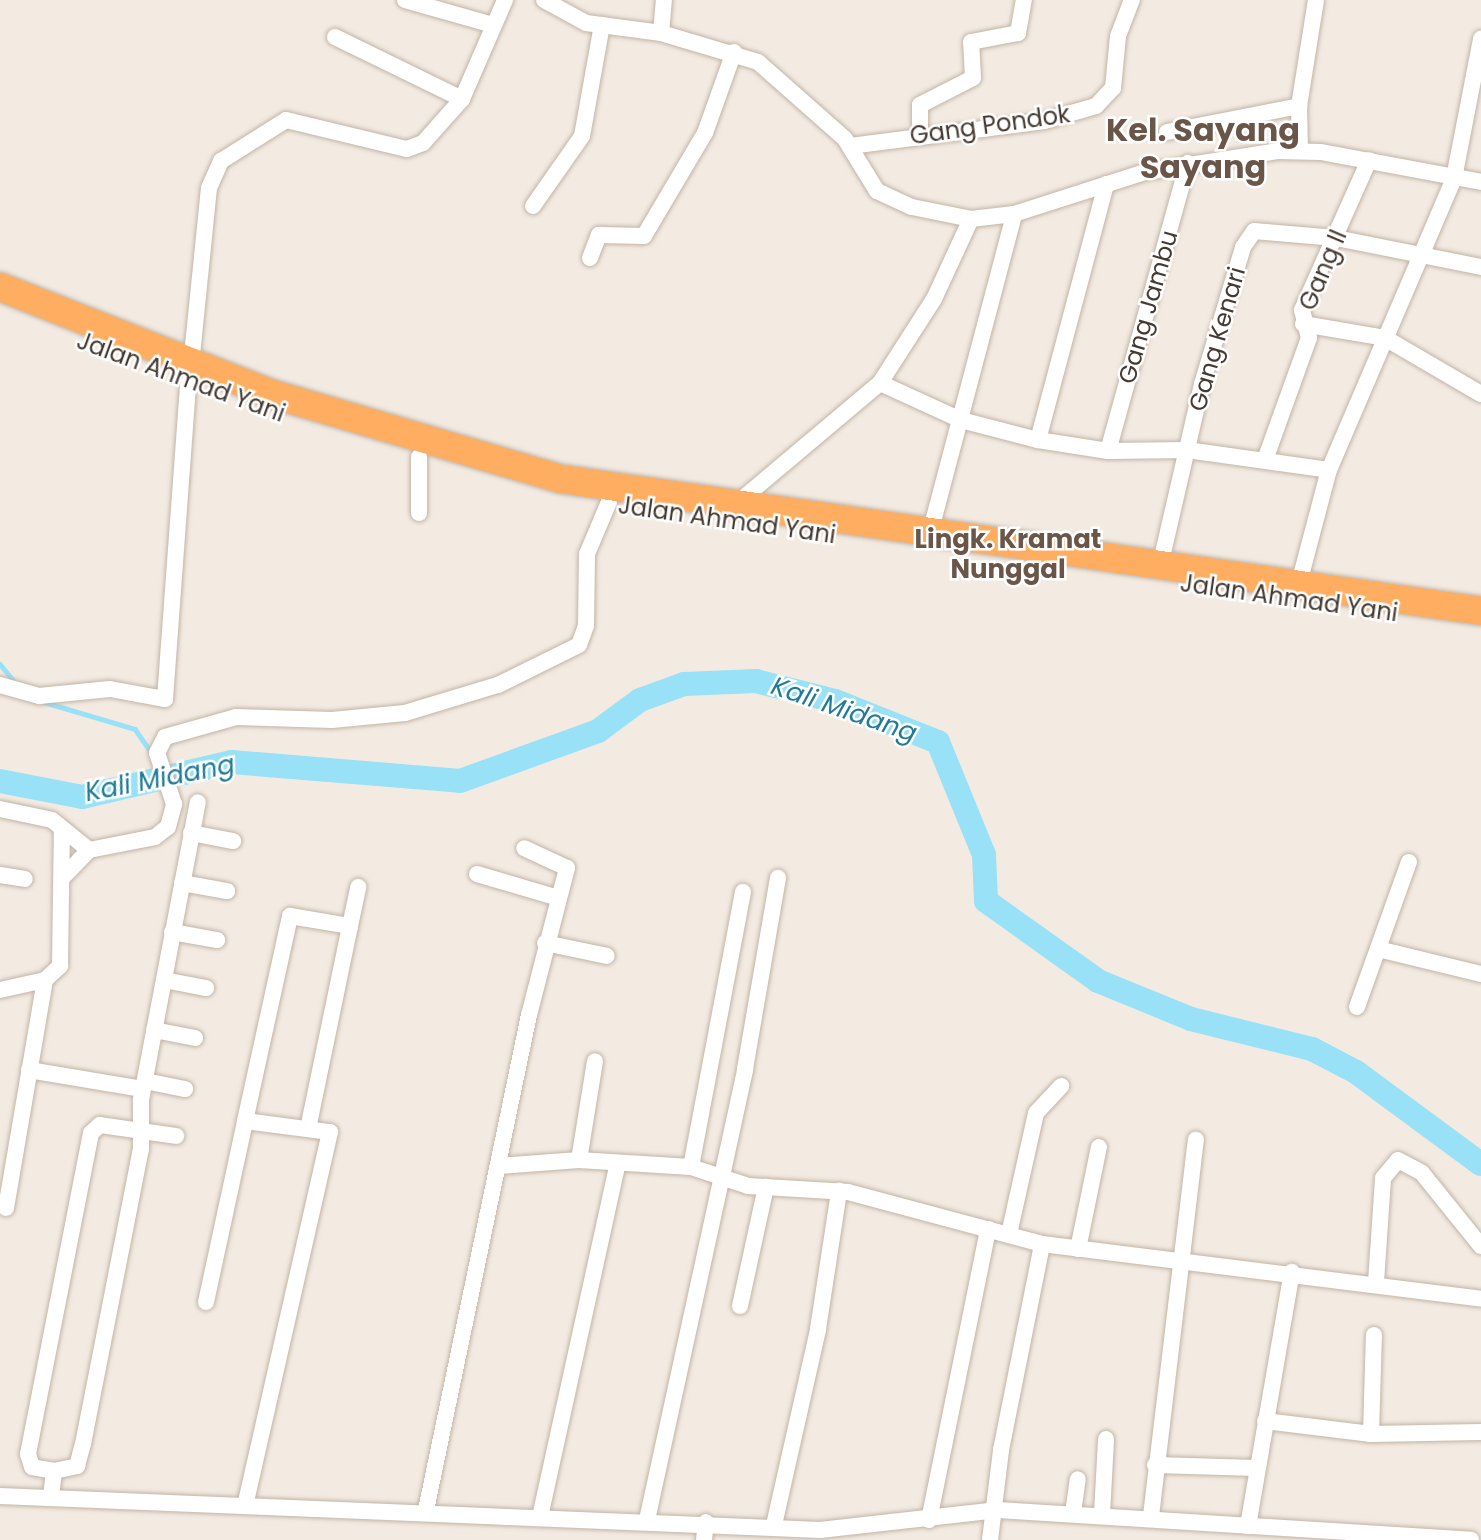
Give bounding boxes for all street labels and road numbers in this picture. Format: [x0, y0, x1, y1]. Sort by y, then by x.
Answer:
street label: Gang Pondok [908, 100, 1072, 150]
street label: Gang II [1293, 225, 1353, 315]
street label: Gang Jambu [1112, 227, 1184, 387]
street label: Gang Kenari [1183, 264, 1251, 414]
street label: Jalan Ahmad Yani [73, 326, 289, 428]
street label: Jalan Ahmad Yani [616, 490, 838, 550]
street label: Jalan Ahmad Yani [1178, 568, 1400, 628]

